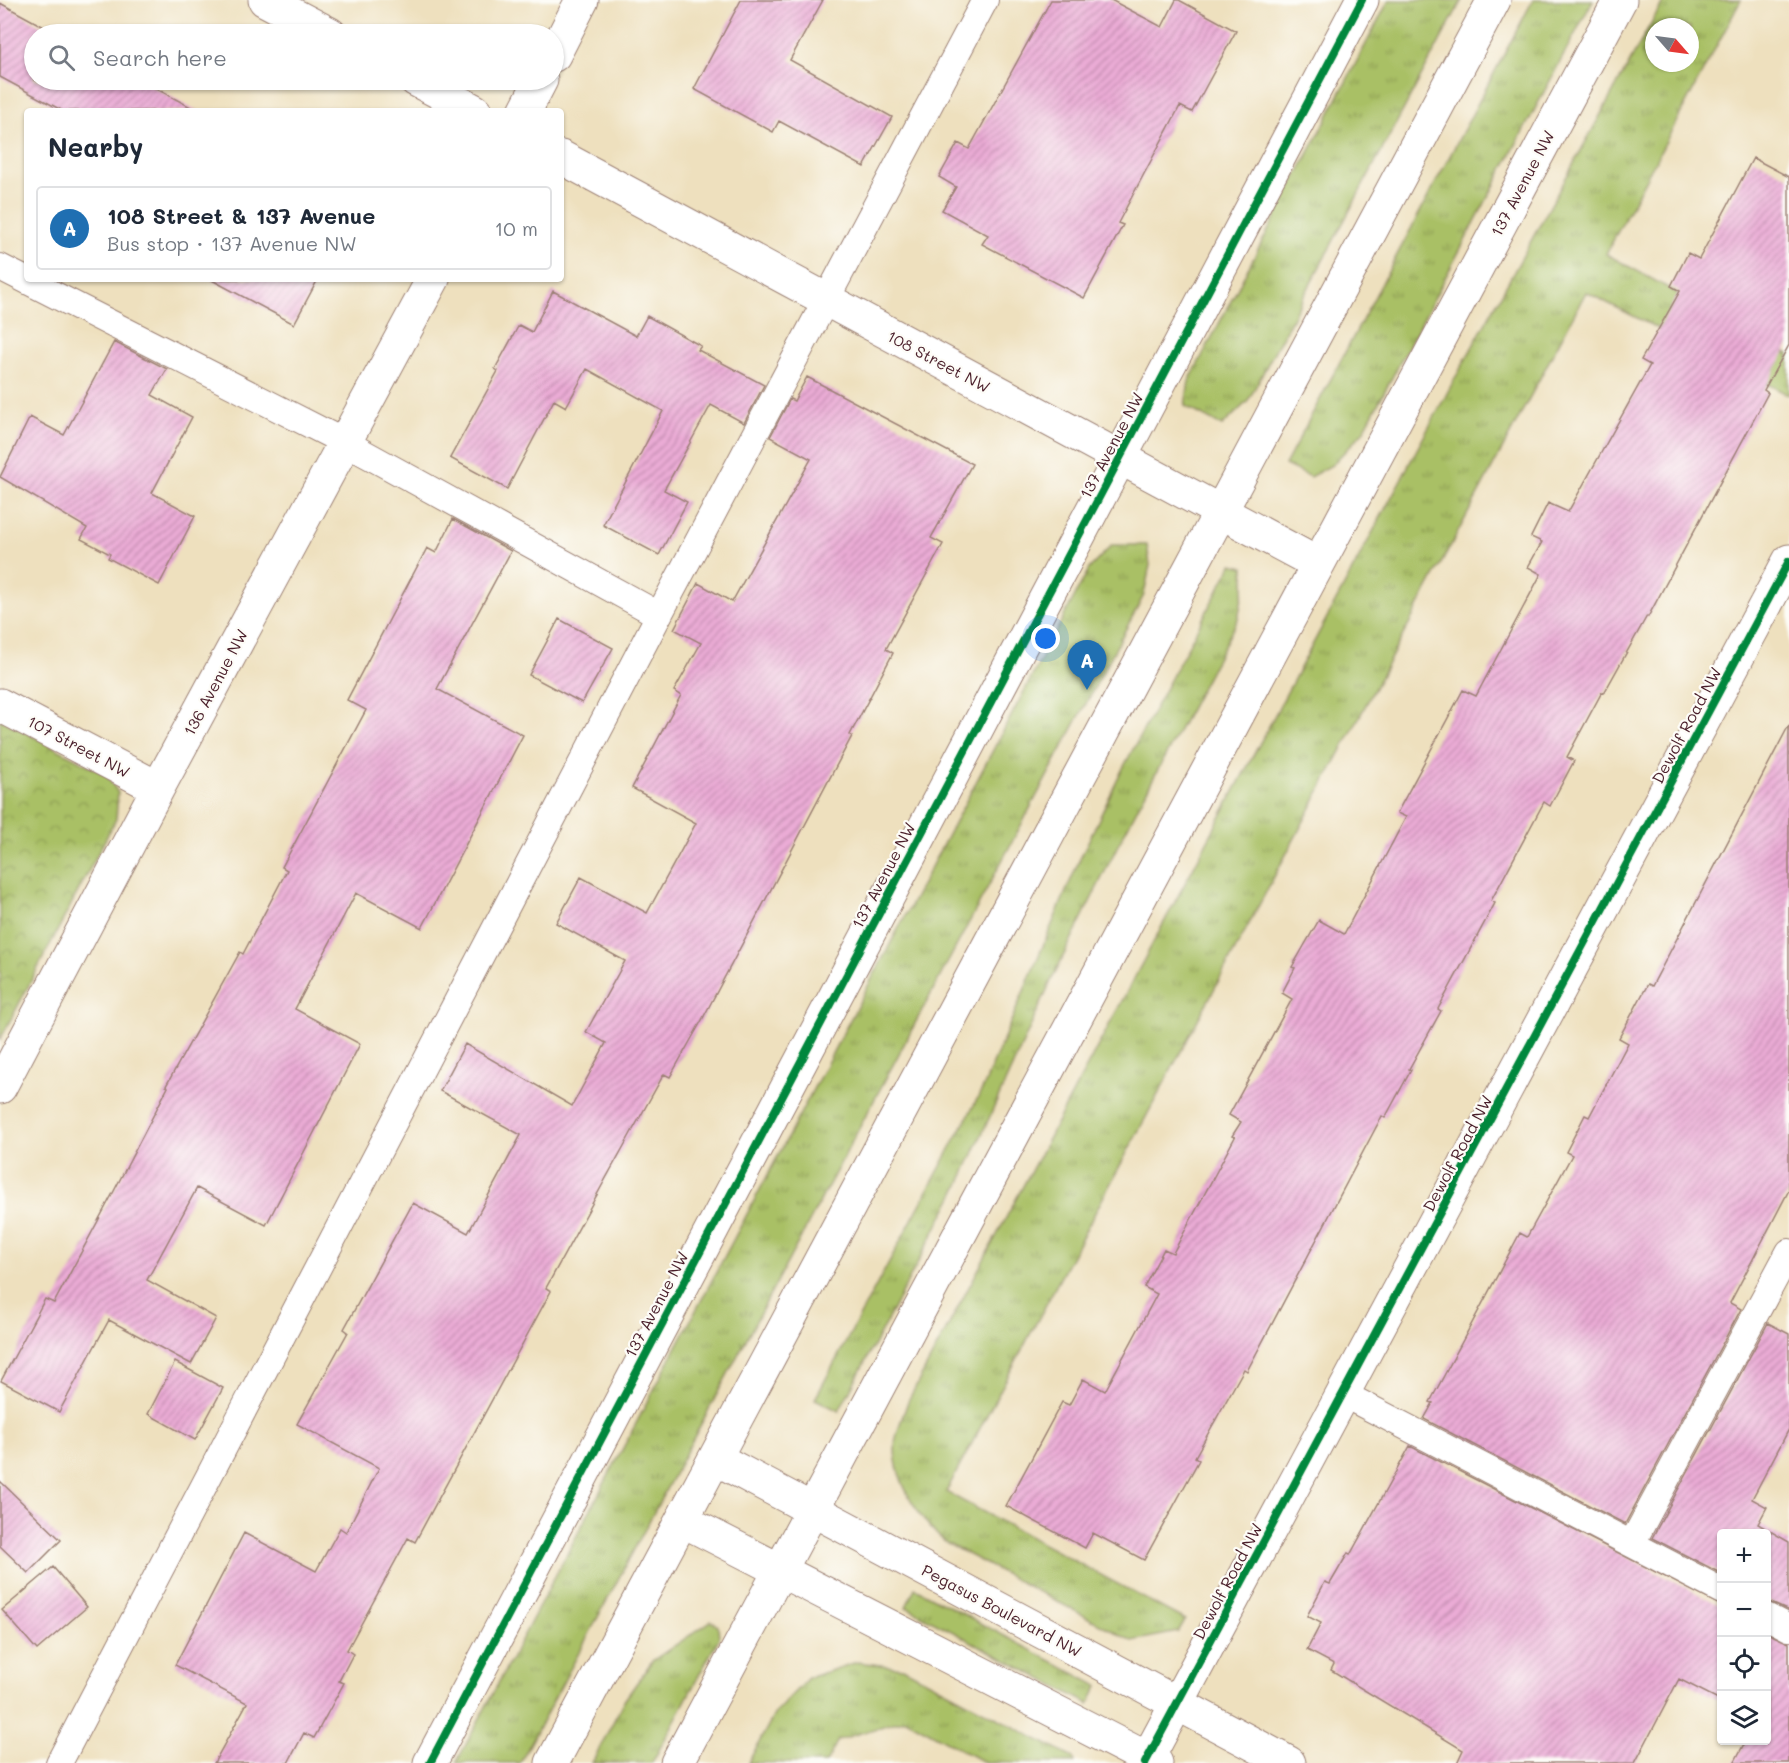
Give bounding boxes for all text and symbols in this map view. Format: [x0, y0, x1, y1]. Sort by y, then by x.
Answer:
north arrow [1645, 18, 1699, 72]
search box [24, 24, 564, 90]
icon: search [45, 41, 78, 74]
text: Search here [93, 43, 227, 72]
street label: 137 Avenue NW [1485, 126, 1559, 240]
text: Nearby [48, 130, 143, 164]
text: 108 Street & 137 Avenue [107, 201, 375, 230]
text: A [63, 215, 76, 241]
text: 10 m [494, 215, 538, 241]
text: Bus stop · 137 Avenue NW [107, 230, 357, 256]
street label: 108 Street NW [884, 325, 994, 397]
street label: 137 Avenue NW [1074, 388, 1148, 502]
your location [1031, 624, 1060, 653]
street label: 136 Avenue NW [178, 625, 252, 739]
pin: A [1068, 640, 1106, 690]
street label: Dewolf Road NW [1646, 663, 1726, 787]
street label: 107 Street NW [24, 710, 134, 782]
street label: 137 Avenue NW [846, 818, 920, 932]
street label: Dewolf Road NW [1417, 1091, 1497, 1215]
street label: 137 Avenue NW [619, 1247, 693, 1361]
street label: Dewolf Road NW [1187, 1519, 1267, 1643]
map controls [1717, 1529, 1771, 1745]
button: + [1717, 1529, 1771, 1583]
street label: Pegasus Boulevard NW [918, 1559, 1086, 1661]
button: − [1717, 1583, 1771, 1637]
button: locate [1717, 1637, 1771, 1691]
button: layers [1717, 1691, 1771, 1745]

